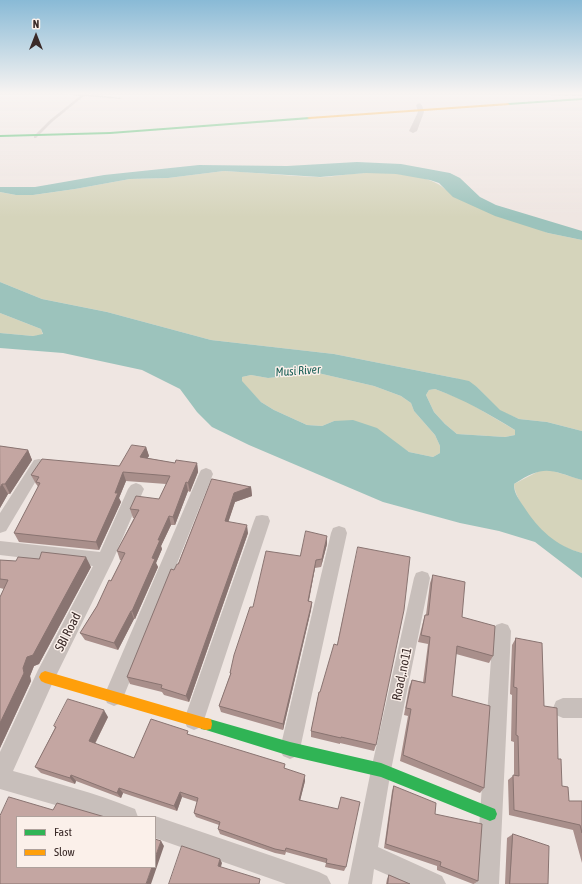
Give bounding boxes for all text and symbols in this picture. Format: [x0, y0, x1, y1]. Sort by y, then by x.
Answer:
north arrow [16, 16, 56, 56]
text: N [33, 18, 39, 30]
water label: Musi River [275, 362, 321, 380]
street label: SBI Road [52, 610, 84, 654]
street label: Road,.no11 [389, 646, 415, 702]
legend [16, 816, 156, 868]
text: Fast [54, 825, 72, 839]
text: Slow [54, 845, 75, 859]

